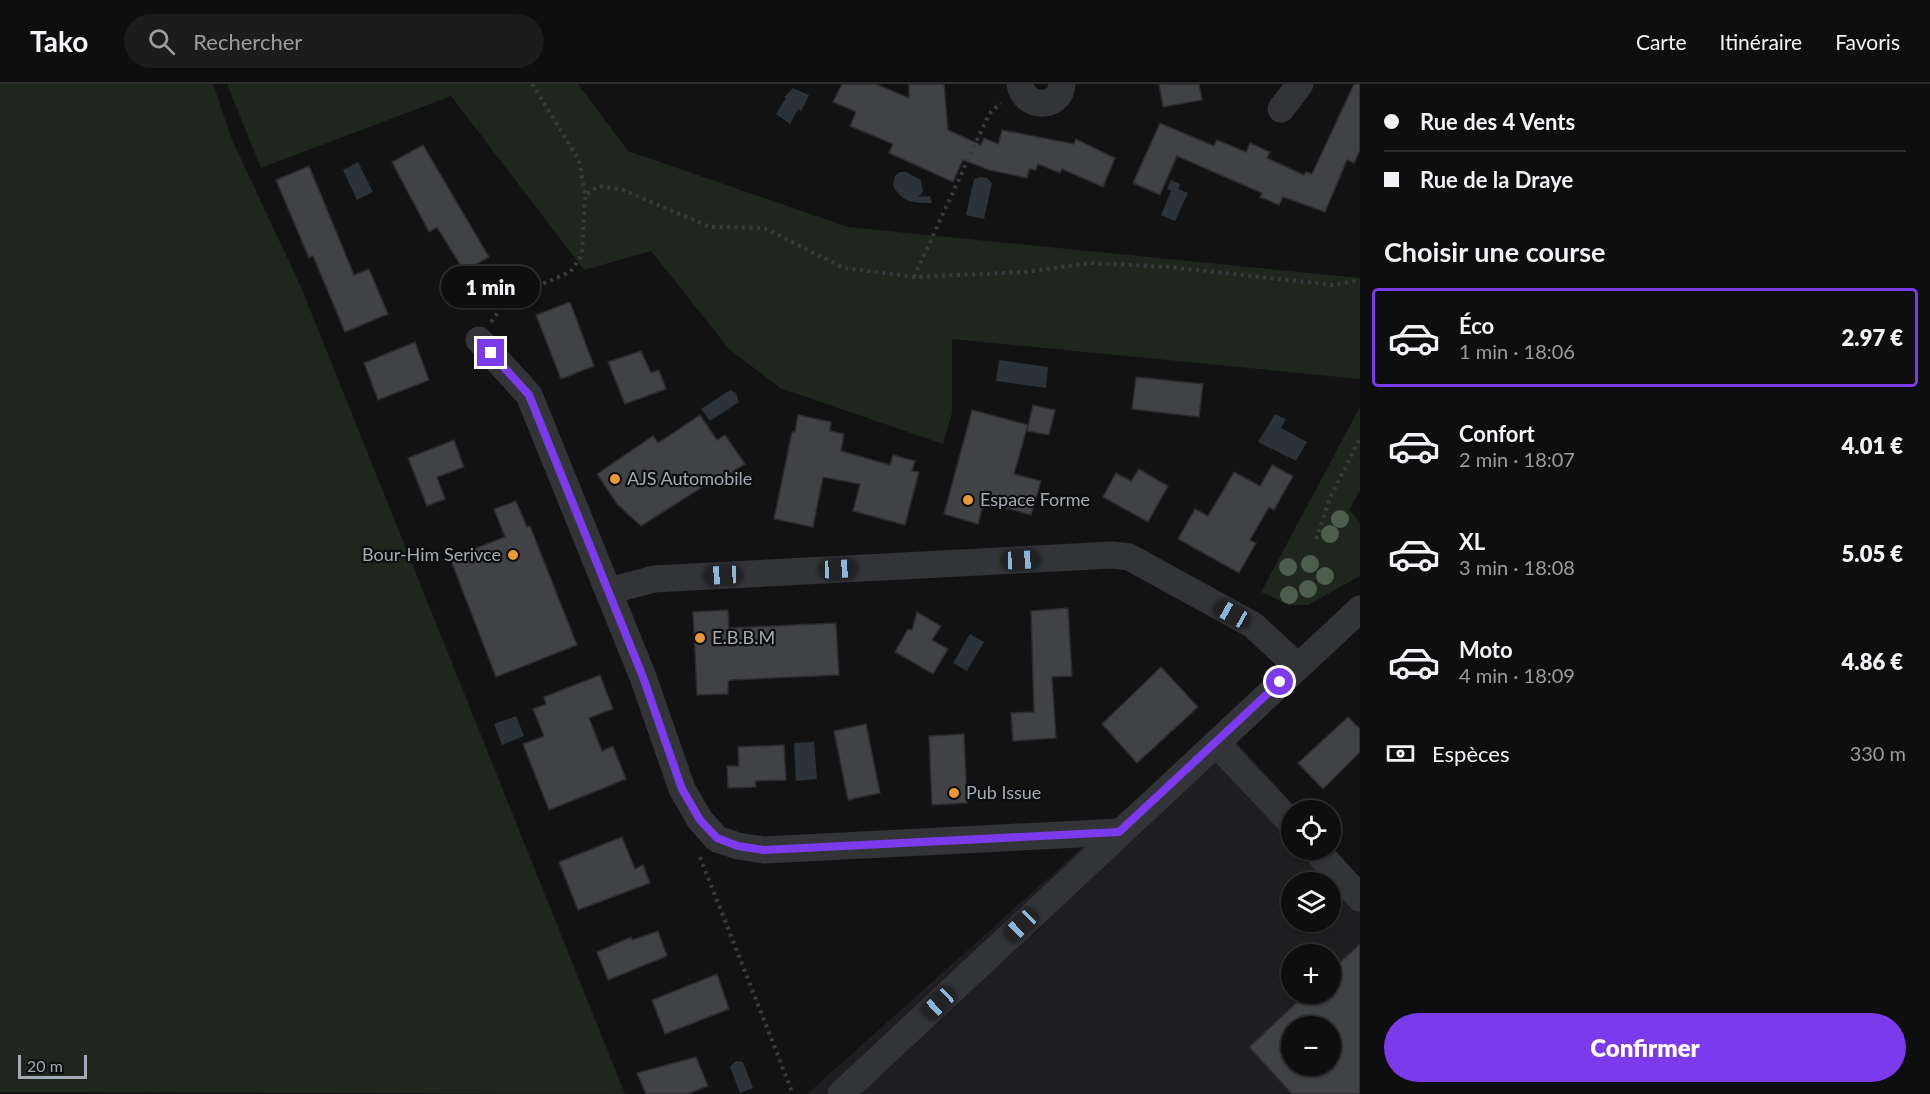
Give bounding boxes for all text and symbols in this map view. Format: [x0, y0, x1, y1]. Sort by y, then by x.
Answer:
search box [124, 14, 544, 68]
text: Tako [30, 24, 88, 58]
icon: search [145, 25, 178, 58]
text: Rechercher [193, 28, 302, 55]
text: Carte [1636, 29, 1687, 54]
text: Itinéraire [1720, 29, 1802, 54]
text: Favoris [1835, 29, 1900, 54]
text: Rue des 4 Vents [1420, 108, 1575, 135]
text: Rue de la Draye [1420, 166, 1573, 193]
text: Choisir une course [1384, 235, 1606, 268]
callout: 1 min [442, 266, 540, 308]
text: 1 min [466, 275, 515, 299]
icon: car [1387, 311, 1441, 365]
text: Éco [1459, 312, 1494, 339]
text: 2.97 € [1842, 324, 1903, 351]
route end [477, 339, 504, 366]
text: 1 min · 18:06 [1459, 339, 1575, 363]
icon: car [1387, 419, 1441, 473]
text: Confort [1459, 420, 1535, 447]
text: 4.01 € [1842, 432, 1903, 459]
text: 2 min · 18:07 [1459, 447, 1575, 471]
place label: AJS Automobile [627, 467, 752, 489]
marker: AJS Automobile [608, 472, 622, 486]
place label: Espace Forme [980, 488, 1090, 510]
marker: Espace Forme [961, 493, 975, 507]
icon: car [1387, 527, 1441, 581]
text: XL [1459, 528, 1485, 555]
text: 5.05 € [1842, 540, 1903, 567]
place label: Bour-Him Serivce [362, 543, 501, 565]
marker: Bour-Him Serivce [506, 548, 520, 562]
car [1003, 550, 1039, 570]
text: 3 min · 18:08 [1459, 555, 1575, 579]
car [820, 559, 856, 579]
car [705, 565, 741, 585]
car [1212, 597, 1252, 631]
place label: E.B.B.M [712, 626, 775, 648]
marker: E.B.B.M [693, 631, 707, 645]
icon: car [1387, 635, 1441, 689]
text: Moto [1459, 636, 1513, 663]
text: 4.86 € [1842, 648, 1903, 675]
text: 4 min · 18:09 [1459, 663, 1575, 687]
route start [1266, 668, 1293, 695]
icon: cash [1384, 737, 1417, 770]
text: Espèces [1432, 740, 1509, 767]
text: 330 m [1850, 741, 1906, 765]
place label: Pub Issue [966, 781, 1041, 803]
marker: Pub Issue [947, 786, 961, 800]
map controls [1281, 800, 1341, 1076]
button: locate [1281, 800, 1341, 860]
button: layers [1281, 872, 1341, 932]
car [1002, 906, 1040, 944]
button: + [1281, 944, 1341, 1004]
car [920, 984, 958, 1022]
button: Confirmer [1384, 1013, 1906, 1082]
button: − [1281, 1016, 1341, 1076]
scale bar [18, 1052, 87, 1080]
text: 20 m [27, 1056, 63, 1075]

